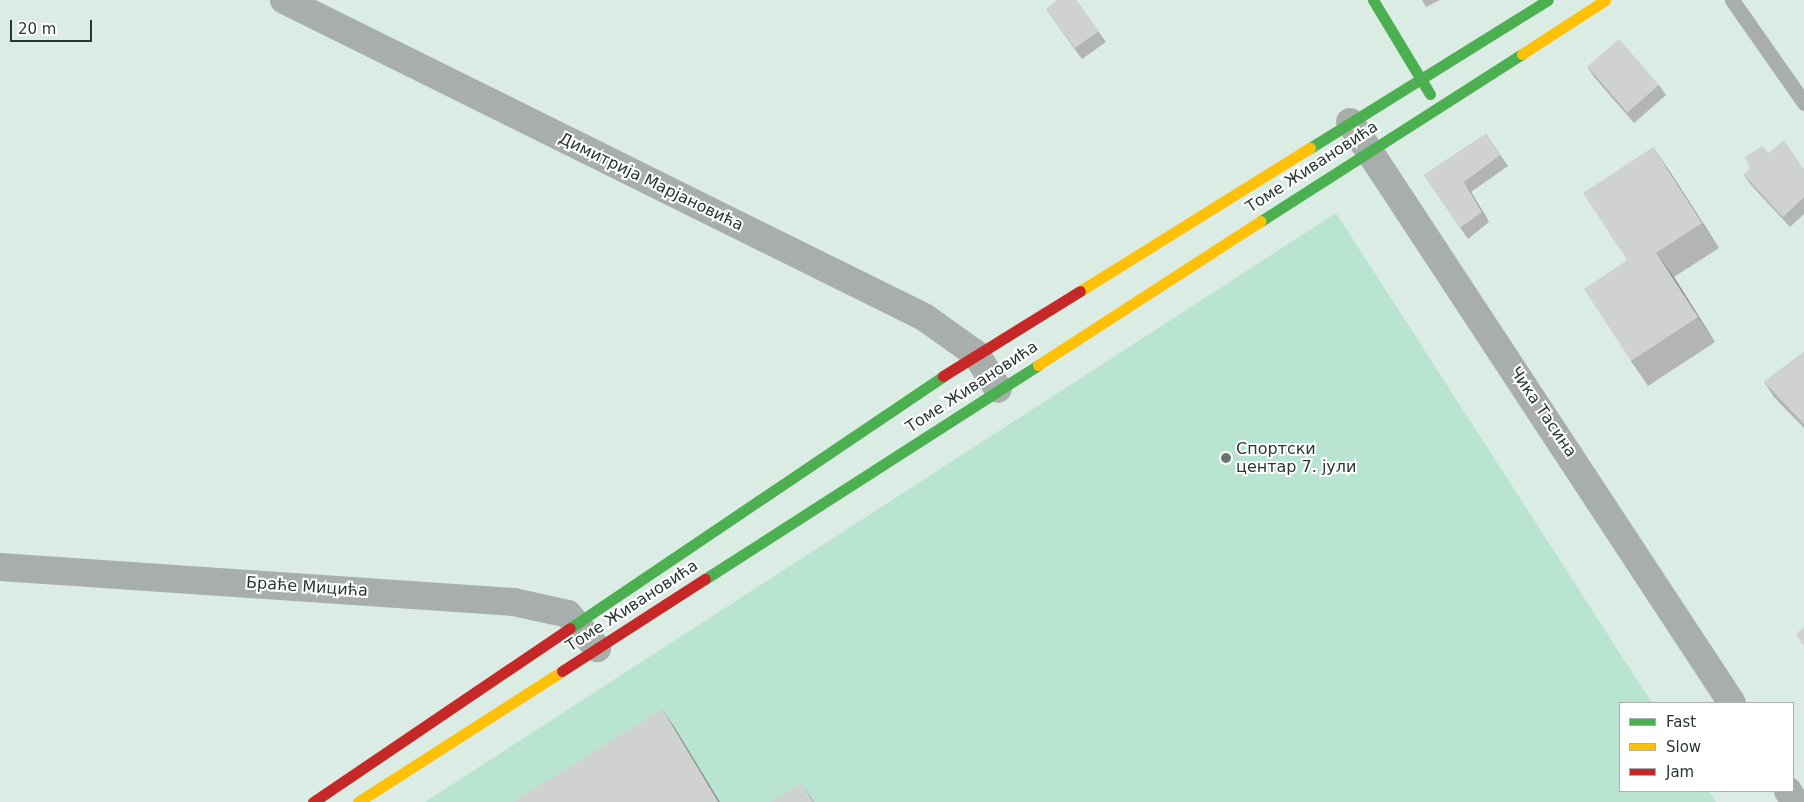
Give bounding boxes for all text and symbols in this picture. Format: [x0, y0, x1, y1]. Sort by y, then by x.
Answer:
scale bar [12, 10, 95, 42]
text: 20 m [18, 20, 56, 38]
street label: Томе Живановића [1242, 117, 1382, 217]
street label: Димитрија Марјановића [556, 129, 746, 235]
street label: Томе Живановића [902, 337, 1042, 437]
street label: Чика Тасина [1506, 363, 1580, 461]
place label: Спортски центар 7. јули [1236, 439, 1356, 477]
marker: Спортски центар 7. јули [1220, 452, 1232, 464]
street label: Томе Живановића [562, 556, 702, 656]
street label: Браће Мицића [245, 573, 369, 601]
legend [1619, 702, 1794, 792]
text: Fast [1666, 713, 1696, 731]
text: Slow [1666, 738, 1701, 756]
text: Jam [1666, 763, 1694, 781]

